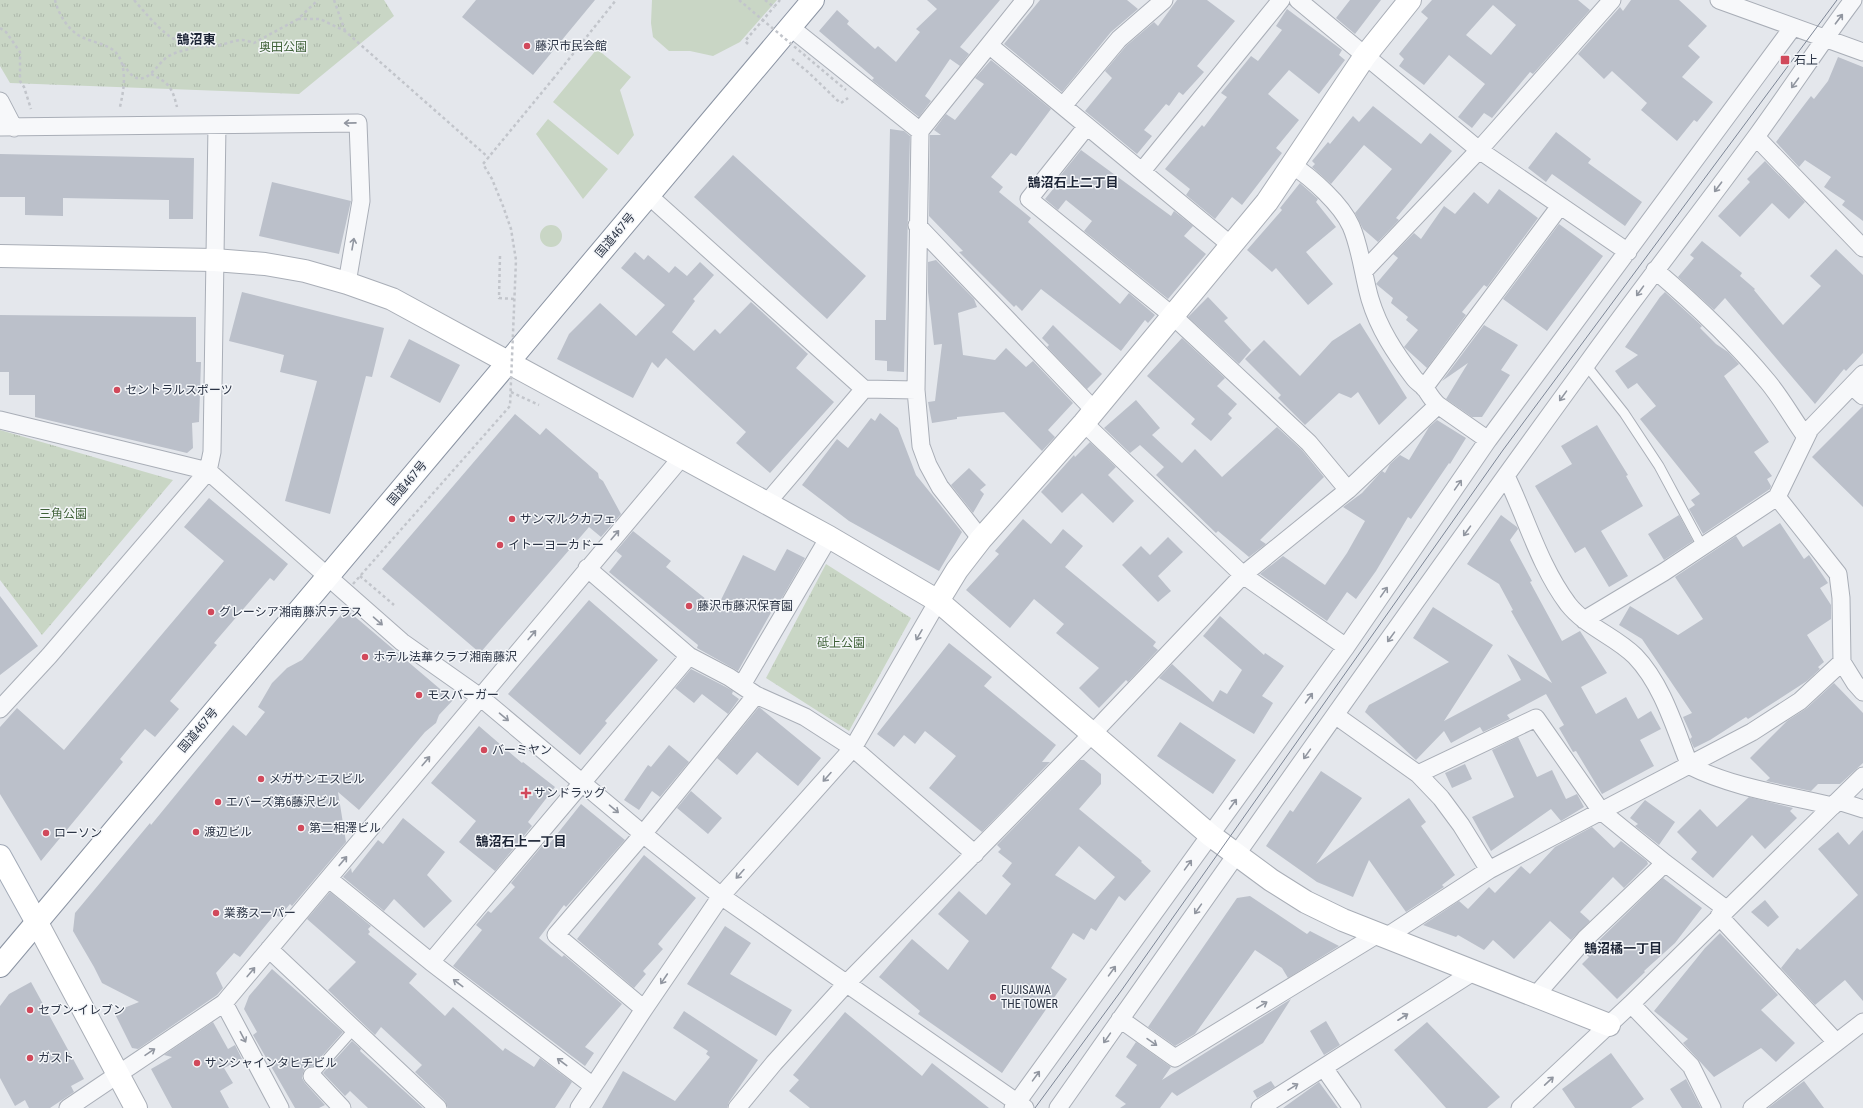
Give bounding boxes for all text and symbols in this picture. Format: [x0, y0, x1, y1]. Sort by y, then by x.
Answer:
one-way arrow [1834, 14, 1843, 25]
district label: 鵠沼東 [176, 32, 216, 47]
place label: 藤沢市民会館 [535, 39, 607, 53]
park label: 奥田公園 [259, 40, 307, 54]
marker: 藤沢市民会館 [522, 41, 532, 51]
place label: 石上 [1794, 53, 1818, 67]
marker: 石上 [1779, 54, 1791, 66]
one-way arrow [1791, 77, 1799, 88]
one-way arrow [344, 120, 357, 127]
district label: 鵠沼石上二丁目 [1027, 175, 1119, 190]
one-way arrow [1714, 182, 1722, 193]
street label: 国道467号 [592, 210, 638, 260]
one-way arrow [349, 238, 357, 251]
one-way arrow [1636, 285, 1644, 296]
place label: セントラルスポーツ [125, 383, 233, 397]
marker: セントラルスポーツ [112, 385, 122, 395]
one-way arrow [1559, 390, 1567, 401]
street label: 国道467号 [384, 458, 430, 508]
one-way arrow [1454, 480, 1462, 491]
park label: 三角公園 [39, 507, 87, 521]
place label: サンマルクカフェ [520, 512, 616, 526]
marker: サンマルクカフェ [507, 514, 517, 524]
one-way arrow [1462, 525, 1471, 536]
one-way arrow [611, 530, 620, 541]
place label: イトーヨーカドー [508, 538, 604, 552]
marker: イトーヨーカドー [495, 540, 505, 550]
one-way arrow [1380, 587, 1388, 598]
place label: 藤沢市藤沢保育園 [697, 599, 793, 613]
marker: 藤沢市藤沢保育園 [684, 601, 694, 611]
place label: グレーシア湘南藤沢テラス [219, 605, 363, 619]
marker: グレーシア湘南藤沢テラス [206, 607, 216, 617]
one-way arrow [373, 616, 384, 625]
one-way arrow [914, 629, 922, 641]
one-way arrow [527, 630, 536, 640]
one-way arrow [1387, 631, 1395, 642]
park label: 砥上公園 [817, 636, 865, 650]
place label: ホテル法華クラブ湘南藤沢 [373, 650, 517, 664]
marker: ホテル法華クラブ湘南藤沢 [360, 652, 370, 662]
place label: モスバーガー [427, 688, 499, 702]
marker: モスバーガー [414, 690, 424, 700]
one-way arrow [1305, 693, 1313, 704]
street label: 国道467号 [175, 705, 221, 755]
one-way arrow [498, 712, 509, 721]
place label: バーミヤン [492, 743, 552, 757]
marker: バーミヤン [479, 745, 489, 755]
one-way arrow [1303, 748, 1311, 759]
one-way arrow [422, 756, 431, 767]
place label: メガサンエスビル [269, 772, 365, 786]
one-way arrow [822, 772, 831, 783]
marker: メガサンエスビル [256, 774, 266, 784]
place label: サンドラッグ [534, 786, 606, 800]
marker: サンドラッグ [521, 788, 531, 798]
place label: エバーズ第6藤沢ビル [226, 795, 339, 809]
marker: エバーズ第6藤沢ビル [213, 797, 223, 807]
one-way arrow [1229, 798, 1237, 809]
one-way arrow [609, 805, 619, 814]
place label: 第二相澤ビル [309, 821, 381, 835]
marker: 第二相澤ビル [296, 823, 306, 833]
place label: 渡辺ビル [204, 825, 252, 839]
place label: ローソン [54, 826, 102, 840]
marker: 渡辺ビル [191, 827, 201, 837]
marker: ローソン [41, 828, 51, 838]
district label: 鵠沼石上一丁目 [475, 834, 567, 849]
one-way arrow [339, 856, 348, 867]
one-way arrow [1184, 860, 1192, 871]
one-way arrow [736, 869, 745, 879]
one-way arrow [1194, 904, 1202, 915]
place label: 業務スーパー [224, 906, 296, 920]
marker: 業務スーパー [211, 908, 221, 918]
district label: 鵠沼橘一丁目 [1584, 941, 1662, 956]
one-way arrow [246, 966, 255, 977]
one-way arrow [1108, 966, 1116, 977]
one-way arrow [660, 974, 668, 985]
one-way arrow [453, 979, 464, 988]
place label: FUJISAWA THE TOWER [1001, 983, 1059, 1011]
marker: FUJISAWA THE TOWER [988, 992, 998, 1002]
one-way arrow [1256, 1001, 1267, 1009]
place label: セブン-イレブン [38, 1003, 125, 1017]
marker: セブン-イレブン [25, 1005, 35, 1015]
one-way arrow [1397, 1013, 1409, 1021]
one-way arrow [239, 1031, 247, 1043]
one-way arrow [1103, 1033, 1111, 1044]
one-way arrow [1146, 1038, 1157, 1046]
one-way arrow [144, 1048, 156, 1056]
place label: ガスト [38, 1051, 74, 1065]
marker: ガスト [25, 1053, 35, 1063]
place label: サンシャインタヒチビル [205, 1056, 337, 1070]
marker: サンシャインタヒチビル [192, 1058, 202, 1068]
one-way arrow [556, 1058, 567, 1066]
one-way arrow [1032, 1071, 1040, 1082]
one-way arrow [1544, 1077, 1554, 1086]
one-way arrow [1287, 1083, 1299, 1091]

